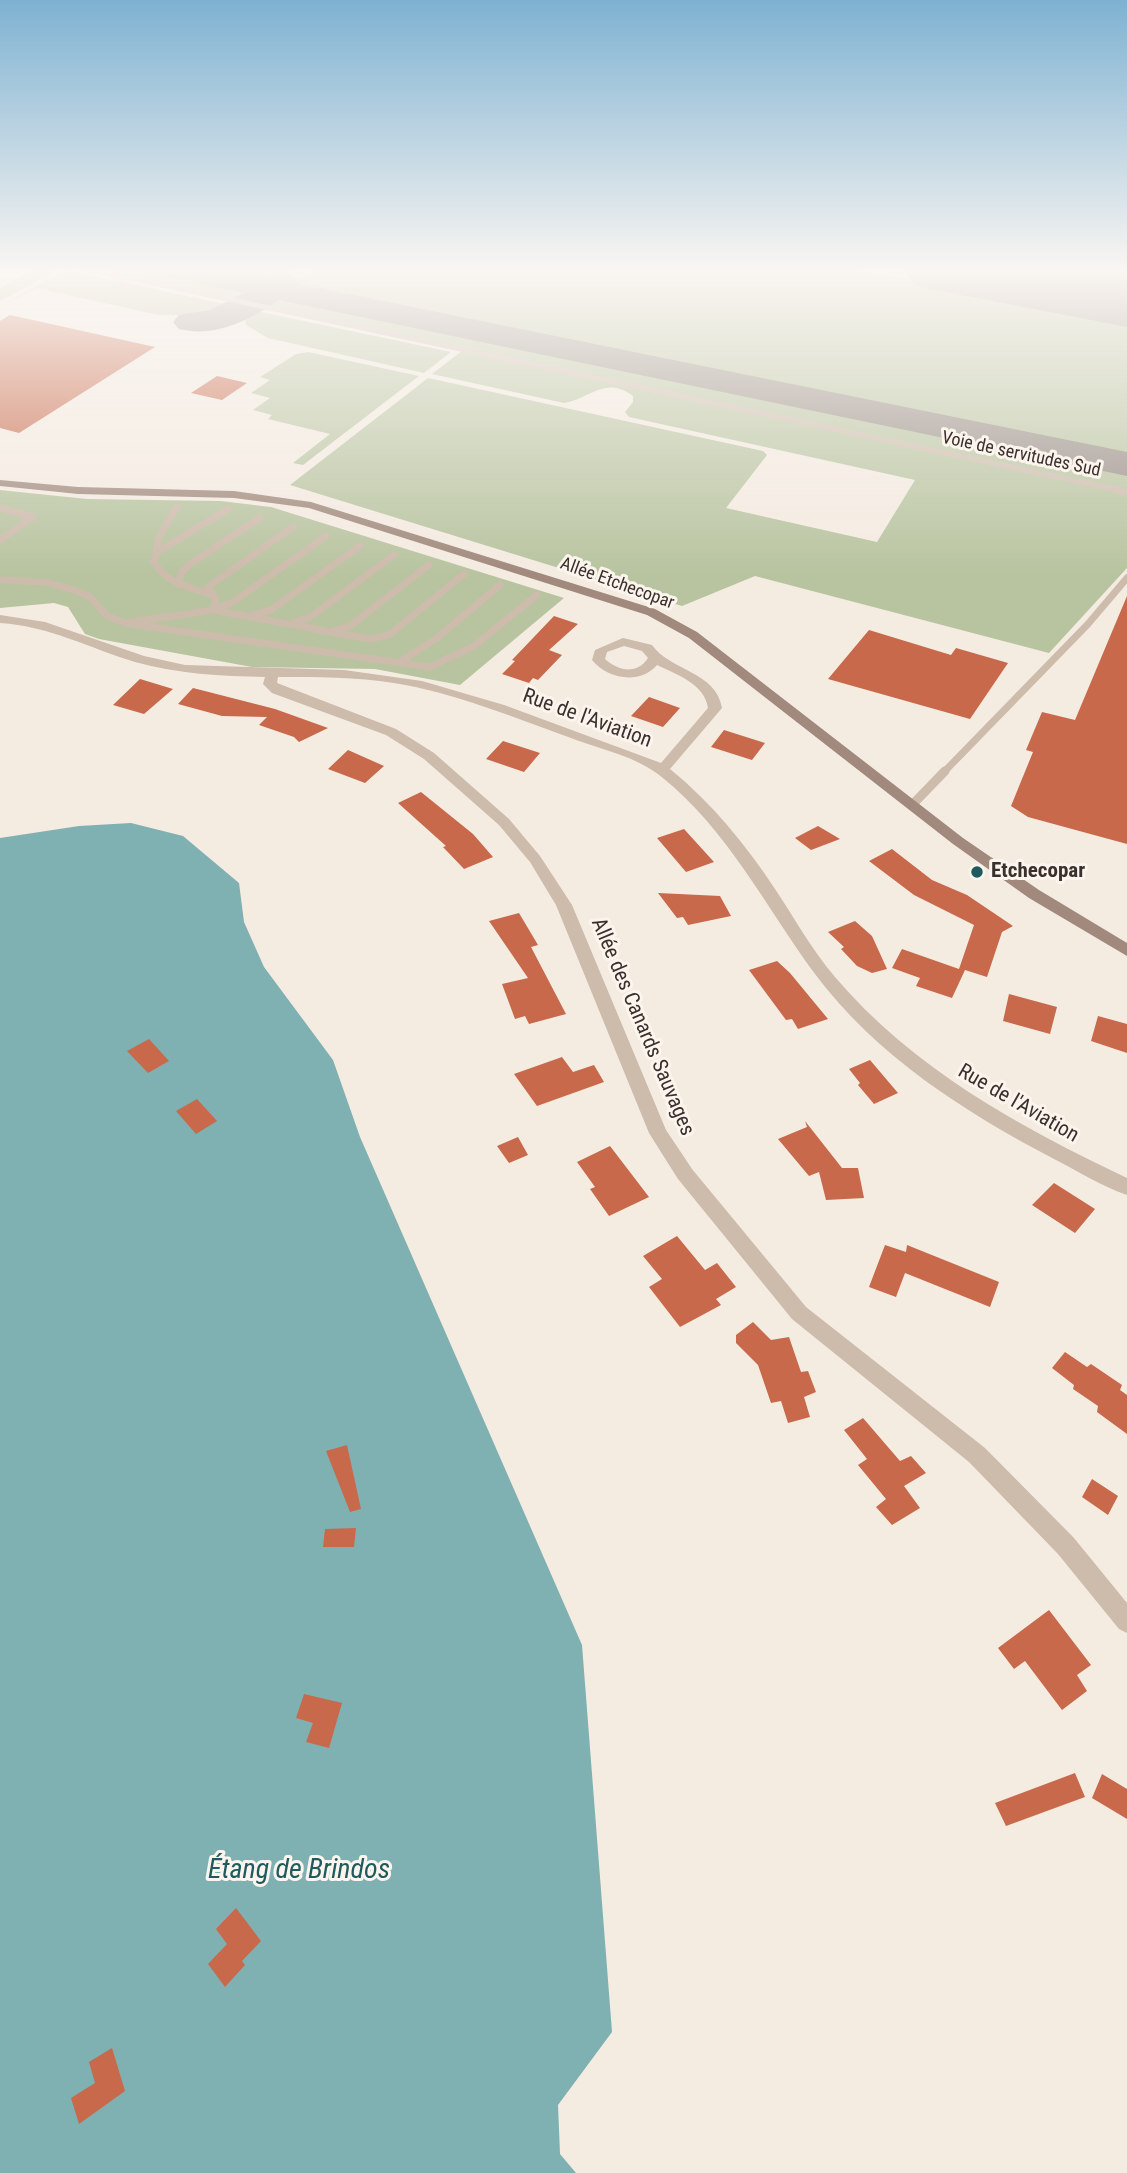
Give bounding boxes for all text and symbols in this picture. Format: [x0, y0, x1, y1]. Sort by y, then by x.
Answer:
street label: Voie de servitudes Sud [940, 428, 1102, 482]
street label: Allée Etchecopar [557, 553, 677, 615]
street label: Rue de l'Aviation [519, 684, 655, 754]
place label: Etchecopar [991, 859, 1085, 885]
marker: Etchecopar [969, 864, 985, 880]
street label: Allée des Canards Sauvages [585, 914, 699, 1140]
street label: Rue de l'Aviation [953, 1059, 1083, 1149]
water label: Étang de Brindos [208, 1854, 390, 1888]

